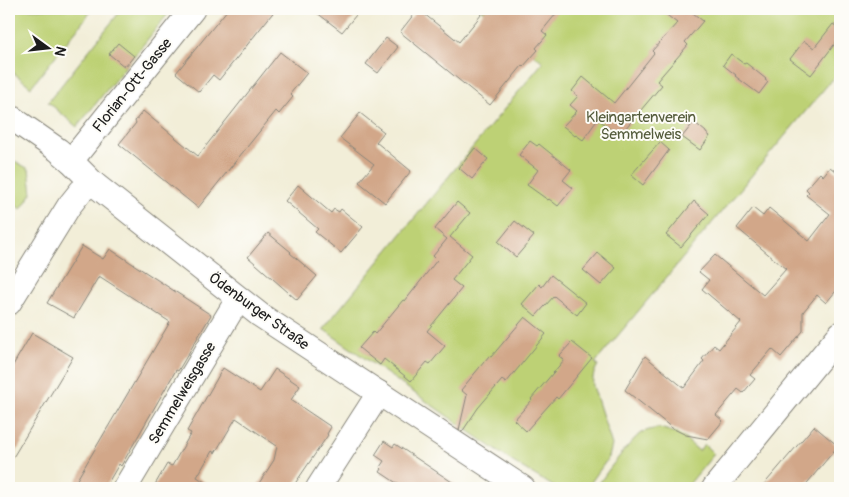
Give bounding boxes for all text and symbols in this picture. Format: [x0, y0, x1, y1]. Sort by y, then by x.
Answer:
north arrow [22, 22, 72, 72]
street label: Florian-Ott-Gasse [89, 34, 177, 136]
text: N [51, 44, 70, 58]
park label: Kleingartenverein Semmelweis [586, 108, 696, 144]
street label: Ödenburger Straße [205, 269, 313, 355]
street label: Semmelweisgasse [144, 338, 221, 448]

